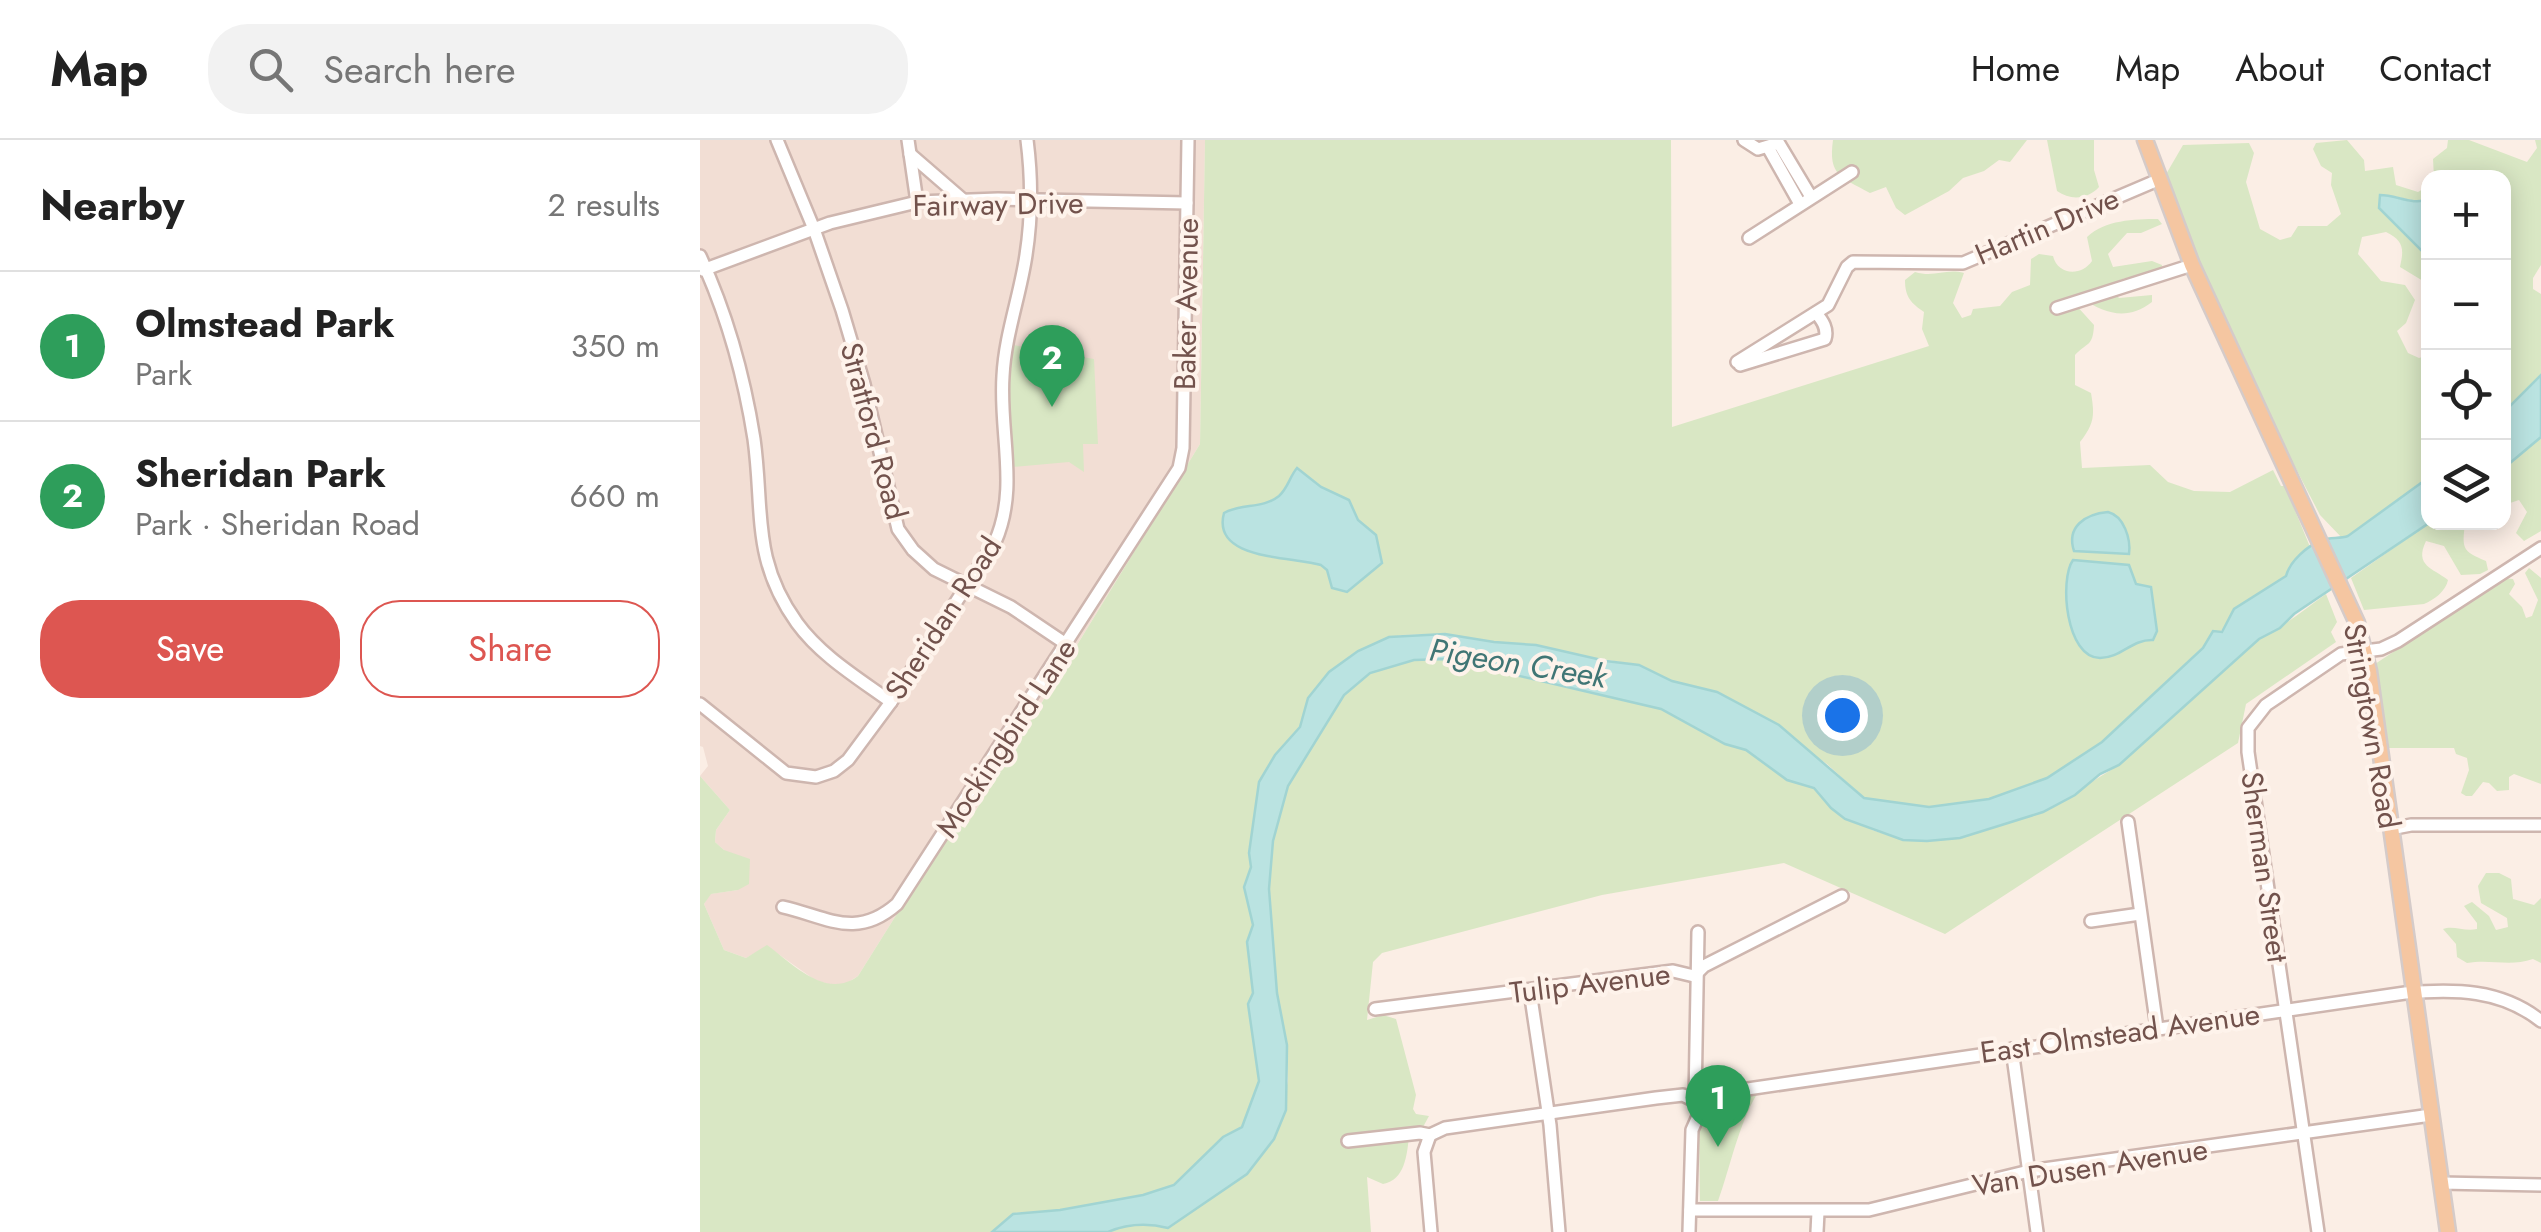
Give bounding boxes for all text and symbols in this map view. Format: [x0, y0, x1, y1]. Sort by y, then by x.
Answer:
search box [208, 24, 908, 114]
text: Map [50, 35, 148, 104]
icon: search [243, 42, 298, 97]
text: Search here [323, 42, 515, 97]
text: Home [1971, 44, 2060, 94]
text: Map [2115, 44, 2180, 94]
text: About [2235, 44, 2324, 94]
text: Contact [2379, 44, 2491, 94]
map controls [2421, 170, 2511, 530]
button: + [2421, 170, 2511, 260]
text: Nearby [40, 175, 184, 236]
street label: Hartin Drive [1968, 176, 2126, 276]
street label: Fairway Drive [912, 181, 1084, 227]
text: 2 results [548, 182, 660, 228]
street label: Baker Avenue [1163, 218, 1209, 390]
button: − [2421, 260, 2511, 350]
text: Olmstead Park [135, 296, 395, 351]
text: 1 [64, 323, 81, 369]
text: 350 m [571, 323, 660, 369]
pin: 2 [1020, 324, 1084, 407]
street label: Stratford Road [830, 338, 918, 524]
button: locate [2421, 350, 2511, 440]
text: Park [135, 351, 192, 397]
button: layers [2421, 440, 2511, 530]
text: Sheridan Park [135, 446, 386, 501]
text: 2 [62, 473, 83, 519]
text: 660 m [569, 473, 660, 519]
text: Park · Sheridan Road [135, 501, 420, 547]
street label: Sheridan Road [874, 528, 1012, 708]
button: Save [40, 600, 340, 698]
button: Share [360, 600, 660, 698]
street label: Stringtown Road [2333, 620, 2411, 832]
water label: Pigeon Creek [1426, 626, 1611, 700]
street label: Mockingbird Lane [926, 630, 1086, 846]
your location [1817, 690, 1868, 741]
street label: Sherman Street [2230, 769, 2300, 966]
street label: Tulip Avenue [1507, 952, 1673, 1014]
street label: East Olmstead Avenue [1977, 992, 2263, 1074]
pin: 1 [1686, 1064, 1750, 1147]
street label: Van Dusen Avenue [1969, 1127, 2211, 1207]

